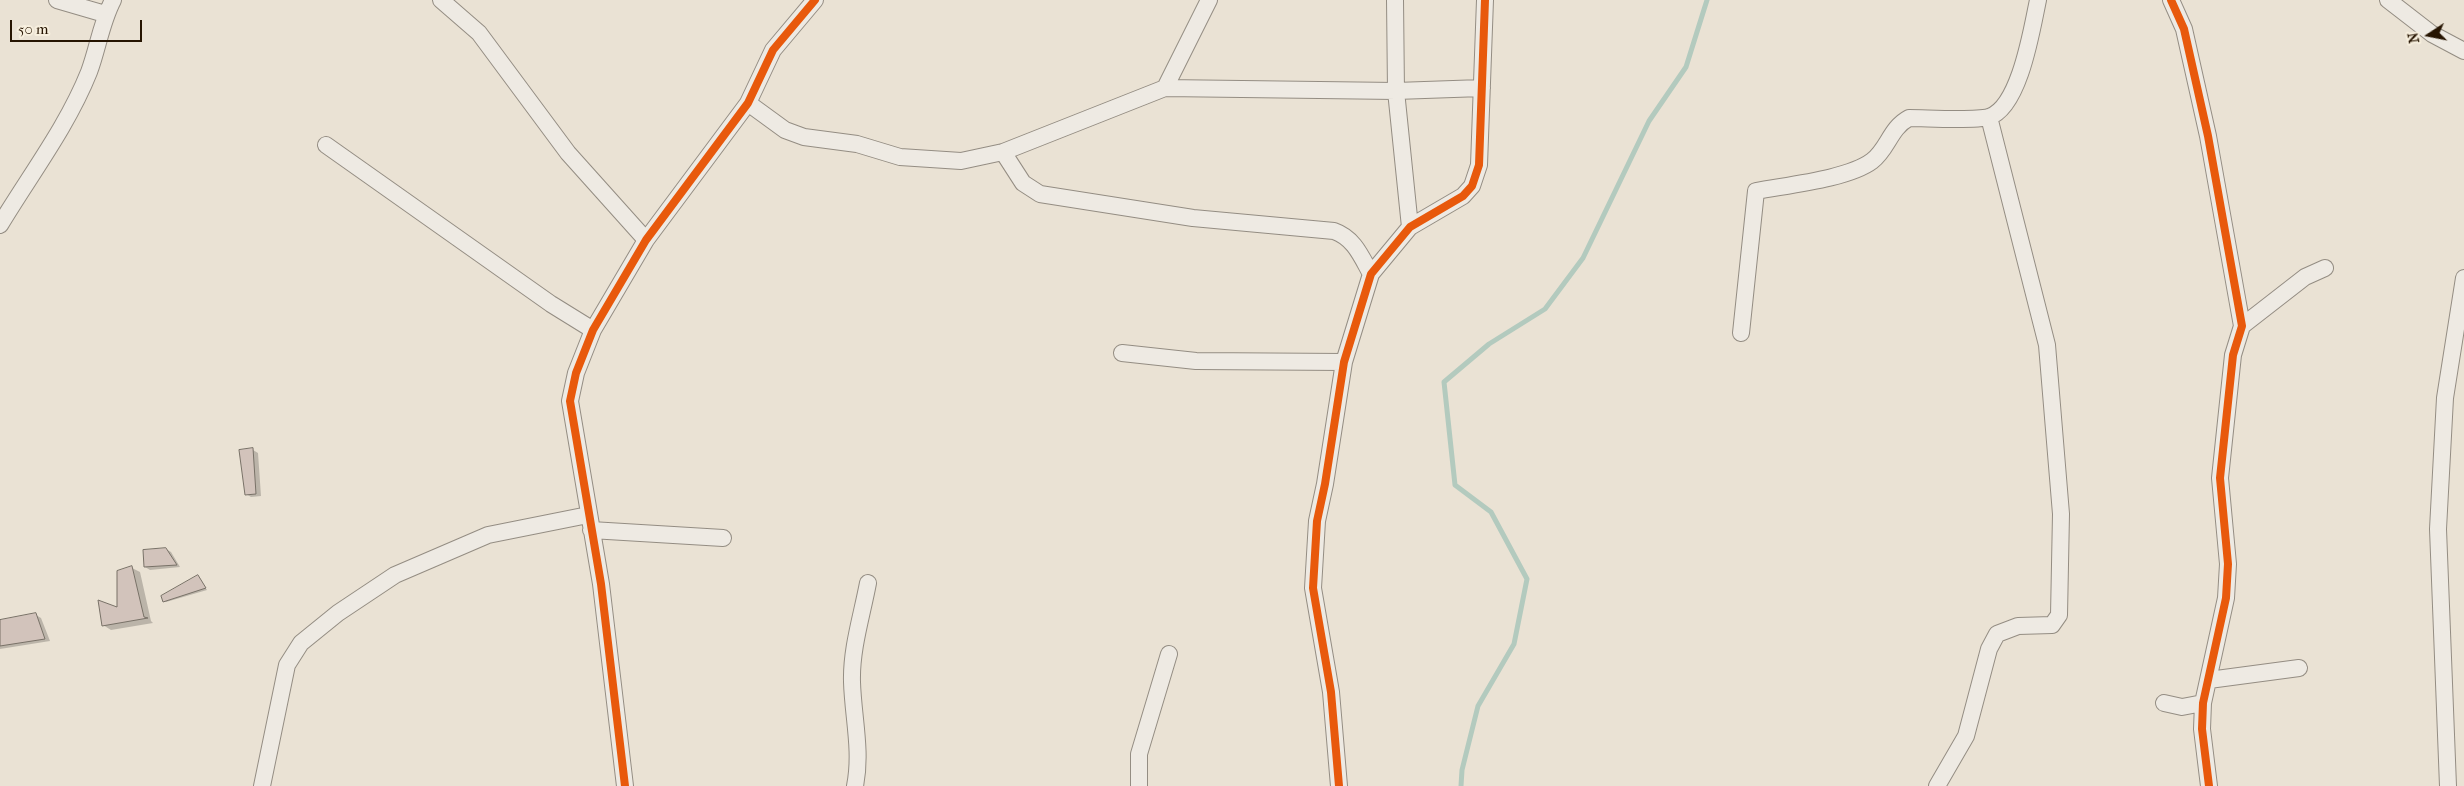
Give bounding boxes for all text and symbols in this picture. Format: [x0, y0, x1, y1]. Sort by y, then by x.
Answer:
scale bar [12, 10, 145, 42]
north arrow [2404, 10, 2454, 60]
text: 50 m [18, 20, 48, 38]
text: N [2404, 31, 2423, 45]

